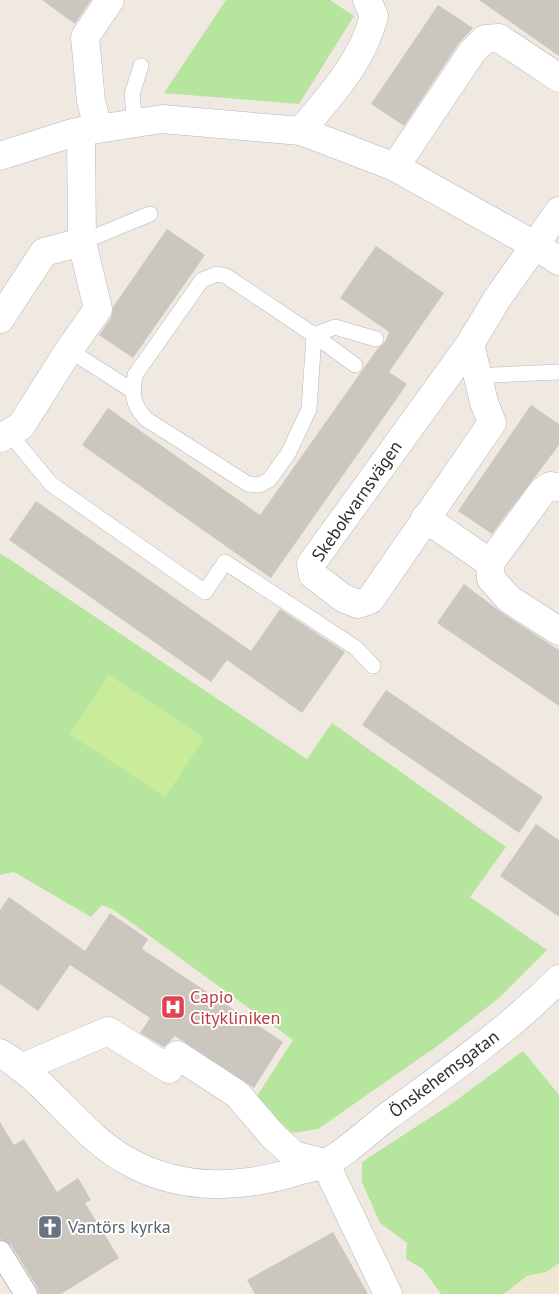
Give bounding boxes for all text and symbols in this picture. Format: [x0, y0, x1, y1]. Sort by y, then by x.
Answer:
street label: Skebokvarnsvägen [306, 436, 407, 566]
place label: Capio Citykliniken [190, 985, 280, 1029]
hospital icon: Capio Citykliniken [160, 994, 186, 1020]
street label: Önskehemsgatan [384, 1025, 503, 1122]
church icon: Vantörs kyrka [37, 1214, 63, 1240]
place label: Vantörs kyrka [67, 1215, 171, 1238]

